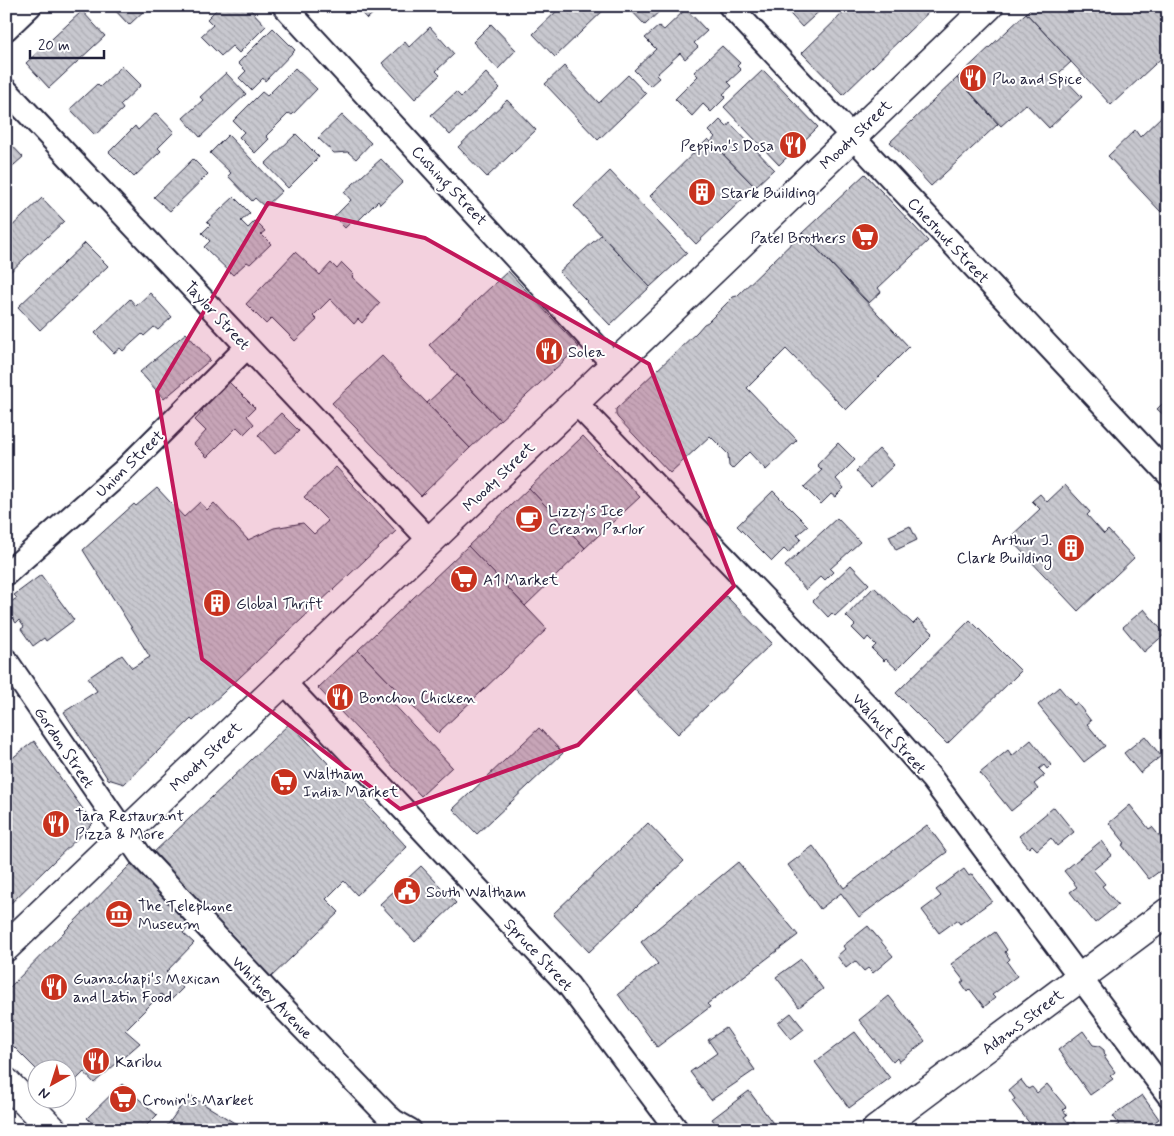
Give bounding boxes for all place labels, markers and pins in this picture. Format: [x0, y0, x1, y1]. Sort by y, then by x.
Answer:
restaurant icon: Pho and Spice [958, 63, 988, 93]
place label: Pho and Spice [992, 69, 1082, 90]
restaurant icon: Peppino's Dosa [778, 130, 808, 160]
place label: Peppino's Dosa [680, 136, 774, 157]
building icon: Stark Building [687, 177, 717, 207]
place label: Stark Building [721, 183, 816, 205]
supermarket icon: Patel Brothers [850, 222, 880, 252]
place label: Patel Brothers [751, 228, 846, 249]
restaurant icon: Solea [534, 336, 564, 366]
place label: Solea [568, 342, 605, 363]
place label: Lizzy's Ice Cream Parlor [548, 501, 645, 540]
cafe icon: Lizzy's Ice Cream Parlor [514, 504, 544, 534]
place label: Arthur J. Clark Building [956, 530, 1052, 570]
building icon: Arthur J. Clark Building [1056, 533, 1086, 563]
supermarket icon: A1 Market [449, 564, 479, 594]
place label: A1 Market [483, 570, 559, 591]
building icon: Global Thrift [202, 588, 232, 618]
place label: Global Thrift [236, 594, 323, 615]
restaurant icon: Bonchon Chicken [325, 682, 355, 712]
place label: Bonchon Chicken [359, 688, 476, 709]
place label: Waltham India Market [303, 764, 399, 803]
supermarket icon: Waltham India Market [269, 767, 299, 797]
place label: Tara Restaurant Pizza & More [75, 806, 185, 845]
restaurant icon: Tara Restaurant Pizza & More [41, 809, 71, 839]
public building icon: South Waltham [392, 876, 422, 906]
place label: South Waltham [426, 882, 526, 903]
place label: The Telephone Museum [138, 896, 233, 935]
museum icon: The Telephone Museum [104, 899, 134, 929]
place label: Guanachapi's Mexican and Latin Food [73, 969, 220, 1008]
restaurant icon: Guanachapi's Mexican and Latin Food [39, 972, 69, 1002]
restaurant icon: Karibu [81, 1046, 111, 1076]
place label: Karibu [115, 1052, 162, 1073]
supermarket icon: Cronin's Market [108, 1084, 138, 1114]
place label: Cronin's Market [142, 1090, 254, 1111]

